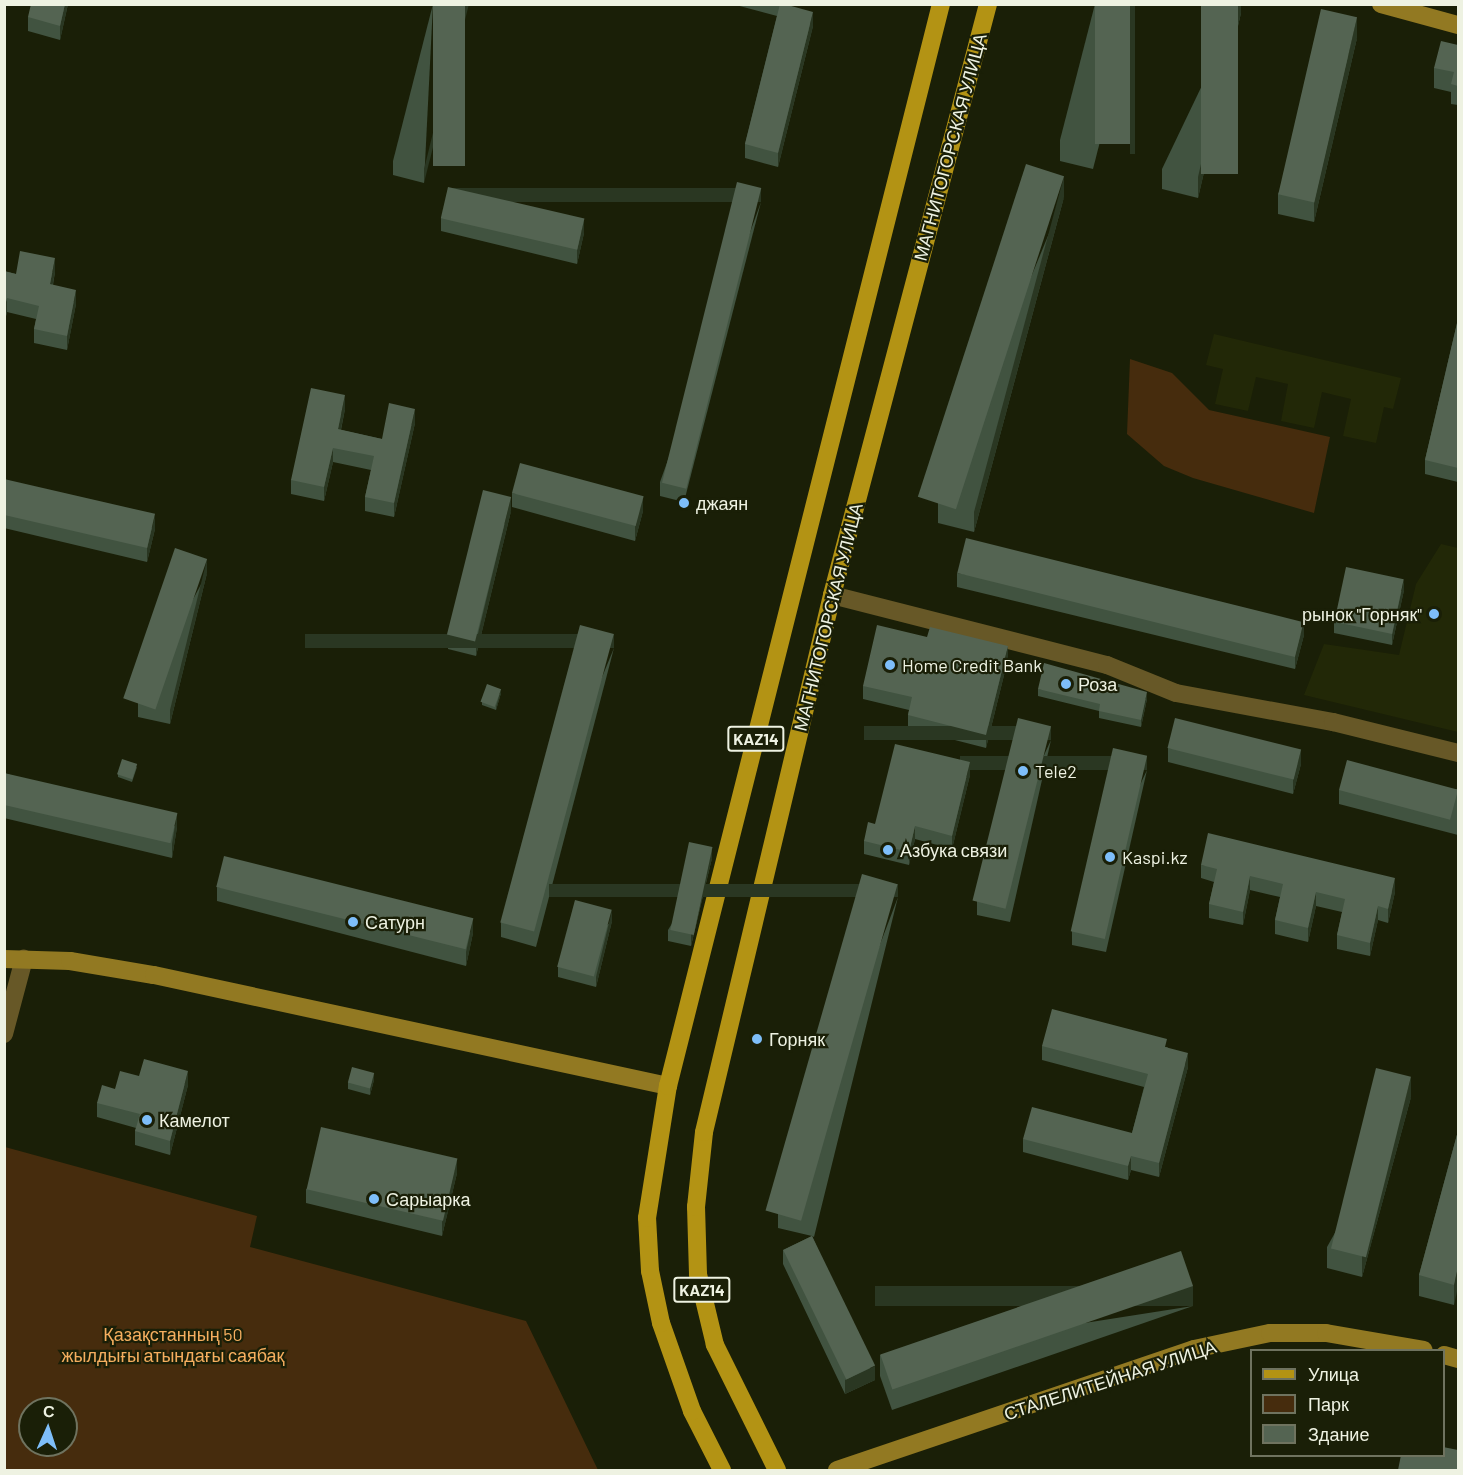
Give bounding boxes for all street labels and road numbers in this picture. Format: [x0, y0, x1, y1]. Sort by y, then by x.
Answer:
street label: МАГНИТОГОРСКАЯ УЛИЦА [909, 31, 991, 263]
street label: МАГНИТОГОРСКАЯ УЛИЦА [789, 501, 867, 733]
road number: KAZ14 [726, 726, 786, 752]
road number: KAZ14 [672, 1277, 732, 1303]
street label: СТАЛЕЛИТЕЙНАЯ УЛИЦА [1001, 1335, 1219, 1425]

